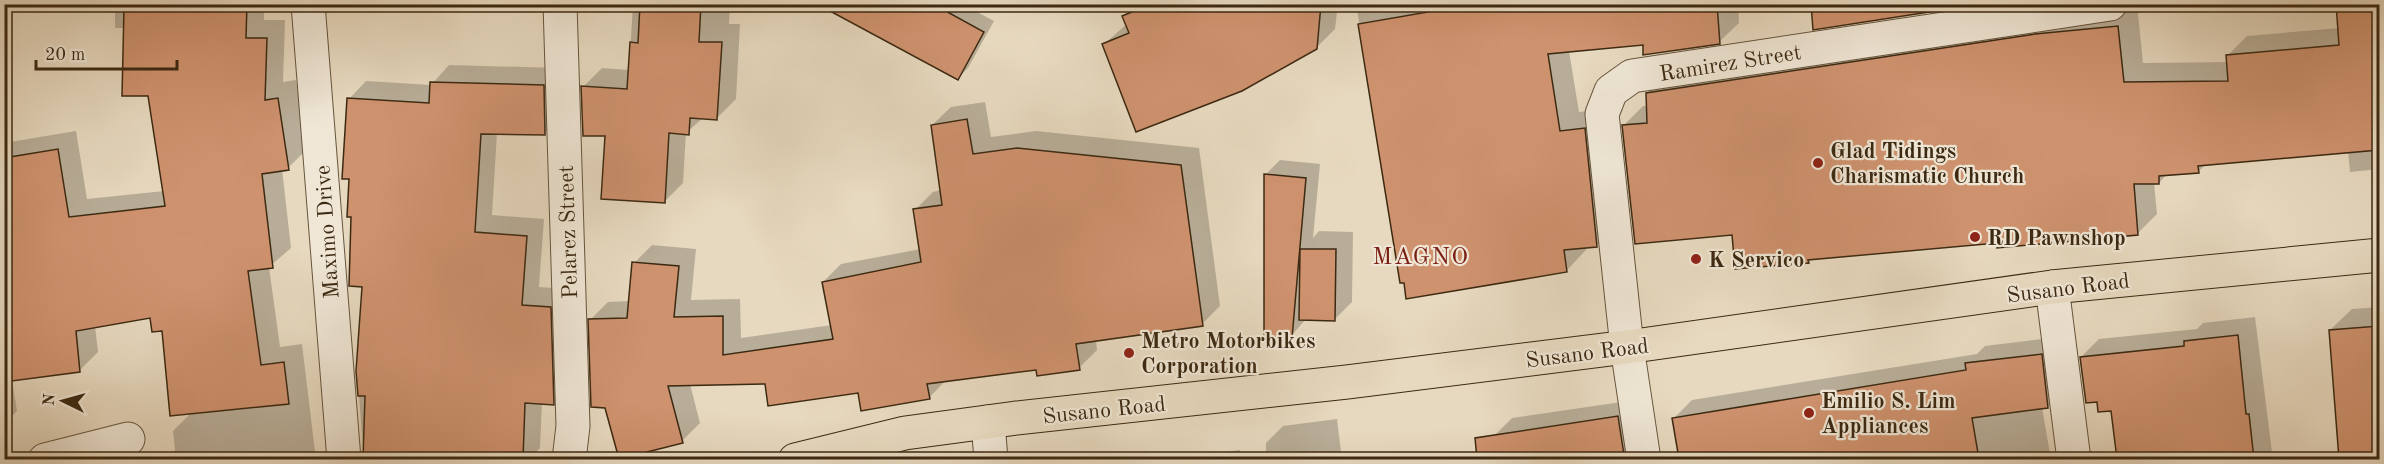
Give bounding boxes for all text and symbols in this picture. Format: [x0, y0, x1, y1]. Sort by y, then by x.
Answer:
scale bar [36, 33, 177, 71]
street label: Ramirez Street [1658, 42, 1803, 86]
text: 20 m [45, 46, 85, 64]
place label: Glad Tidings Charismatic Church [1830, 141, 2024, 188]
marker: Glad Tidings Charismatic Church [1811, 156, 1825, 170]
street label: Maximo Drive [312, 164, 344, 300]
street label: Pelarez Street [556, 165, 582, 299]
place label: RD Pawnshop [1987, 228, 2126, 250]
marker: RD Pawnshop [1968, 230, 1982, 244]
district label: MAGNO [1372, 246, 1470, 270]
place label: K Servico [1708, 250, 1804, 272]
marker: K Servico [1689, 252, 1703, 266]
street label: Susano Road [2005, 271, 2131, 307]
place label: Metro Motorbikes Corporation [1141, 331, 1315, 378]
street label: Susano Road [1524, 336, 1650, 372]
marker: Metro Motorbikes Corporation [1122, 346, 1136, 360]
north arrow [33, 371, 93, 431]
place label: Emilio S. Lim Appliances [1821, 391, 1956, 438]
text: N [42, 392, 59, 407]
street label: Susano Road [1042, 394, 1167, 428]
marker: Emilio S. Lim Appliances [1802, 406, 1816, 420]

